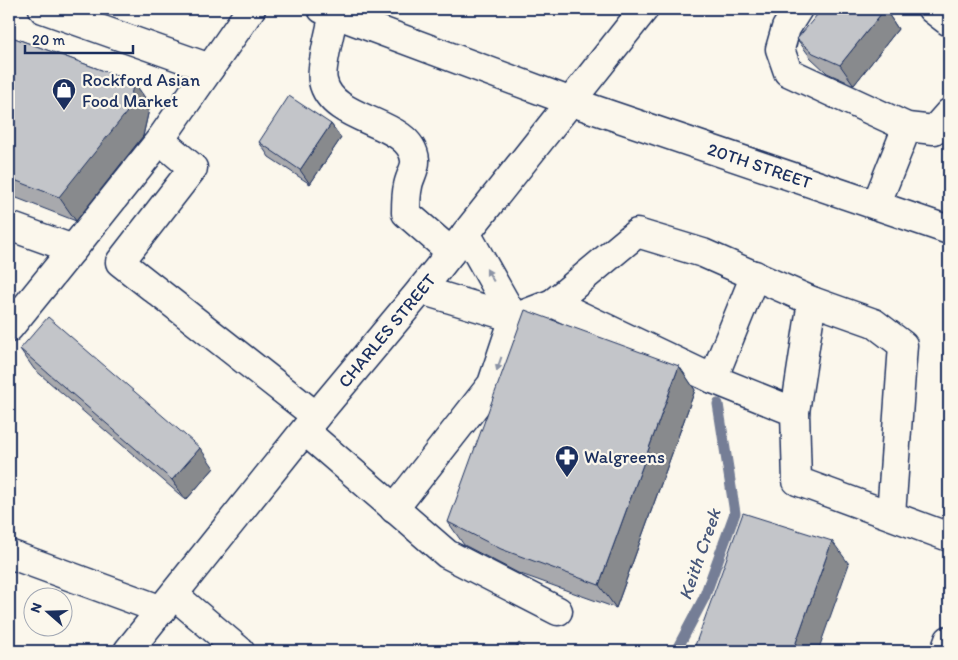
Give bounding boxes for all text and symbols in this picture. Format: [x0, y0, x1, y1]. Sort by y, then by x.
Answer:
scale bar [25, 22, 132, 54]
text: 20 m [32, 31, 66, 49]
place label: Rockford Asian Food Market [82, 69, 200, 112]
shop icon: Rockford Asian Food Market [51, 77, 77, 111]
street label: 20TH STREET [705, 138, 815, 194]
street label: CHARLES STREET [333, 269, 441, 392]
one-way arrow [486, 269, 495, 282]
one-way arrow [495, 357, 503, 372]
pharmacy icon: Walgreens [554, 444, 580, 478]
place label: Walgreens [584, 446, 665, 468]
water label: Keith Creek [673, 504, 726, 603]
north arrow [22, 588, 72, 638]
text: N [27, 600, 46, 615]

